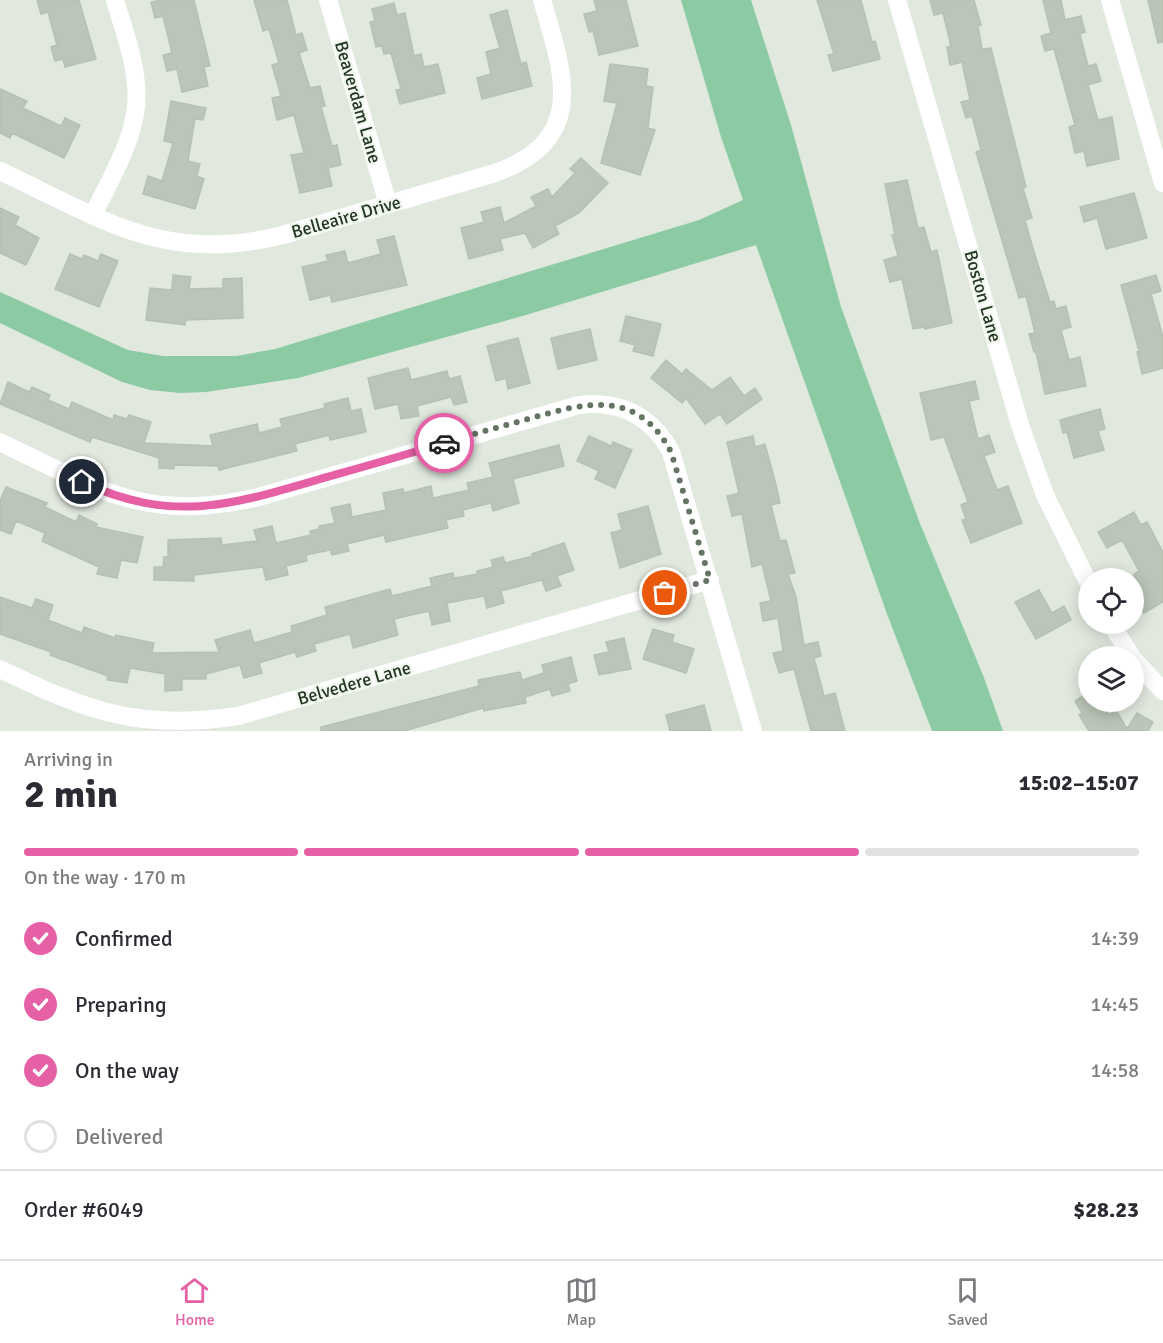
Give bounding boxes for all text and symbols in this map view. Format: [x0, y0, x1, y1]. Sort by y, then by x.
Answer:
street label: Beaverdam Lane [330, 38, 386, 166]
street label: Belleaire Drive [289, 191, 403, 243]
street label: Boston Lane [959, 248, 1007, 344]
courier [414, 413, 474, 473]
icon: car [428, 427, 461, 460]
pin [56, 456, 107, 507]
icon: home [65, 465, 98, 498]
pin [639, 567, 690, 618]
map controls [1078, 568, 1144, 712]
button: locate [1078, 568, 1144, 634]
icon: bag [648, 576, 681, 609]
button: layers [1078, 646, 1144, 712]
street label: Belvedere Lane [295, 656, 413, 710]
text: Arriving in [24, 747, 113, 772]
text: 15:02–15:07 [1019, 769, 1139, 796]
text: 2 min [24, 770, 118, 818]
text: On the way · 170 m [24, 865, 186, 890]
icon: check [24, 922, 57, 955]
text: Confirmed [75, 925, 173, 952]
text: 14:39 [1090, 926, 1139, 951]
icon: check [24, 988, 57, 1021]
text: Preparing [75, 991, 167, 1018]
text: 14:45 [1090, 992, 1139, 1017]
icon: check [24, 1054, 57, 1087]
text: On the way [75, 1057, 179, 1084]
text: 14:58 [1090, 1058, 1139, 1083]
text: Delivered [75, 1123, 163, 1150]
text: Order #6049 [24, 1196, 144, 1223]
text: $28.23 [1073, 1196, 1139, 1223]
tab: Home [175, 1274, 215, 1330]
tab: Map [565, 1274, 598, 1330]
tab: Saved [948, 1274, 988, 1330]

